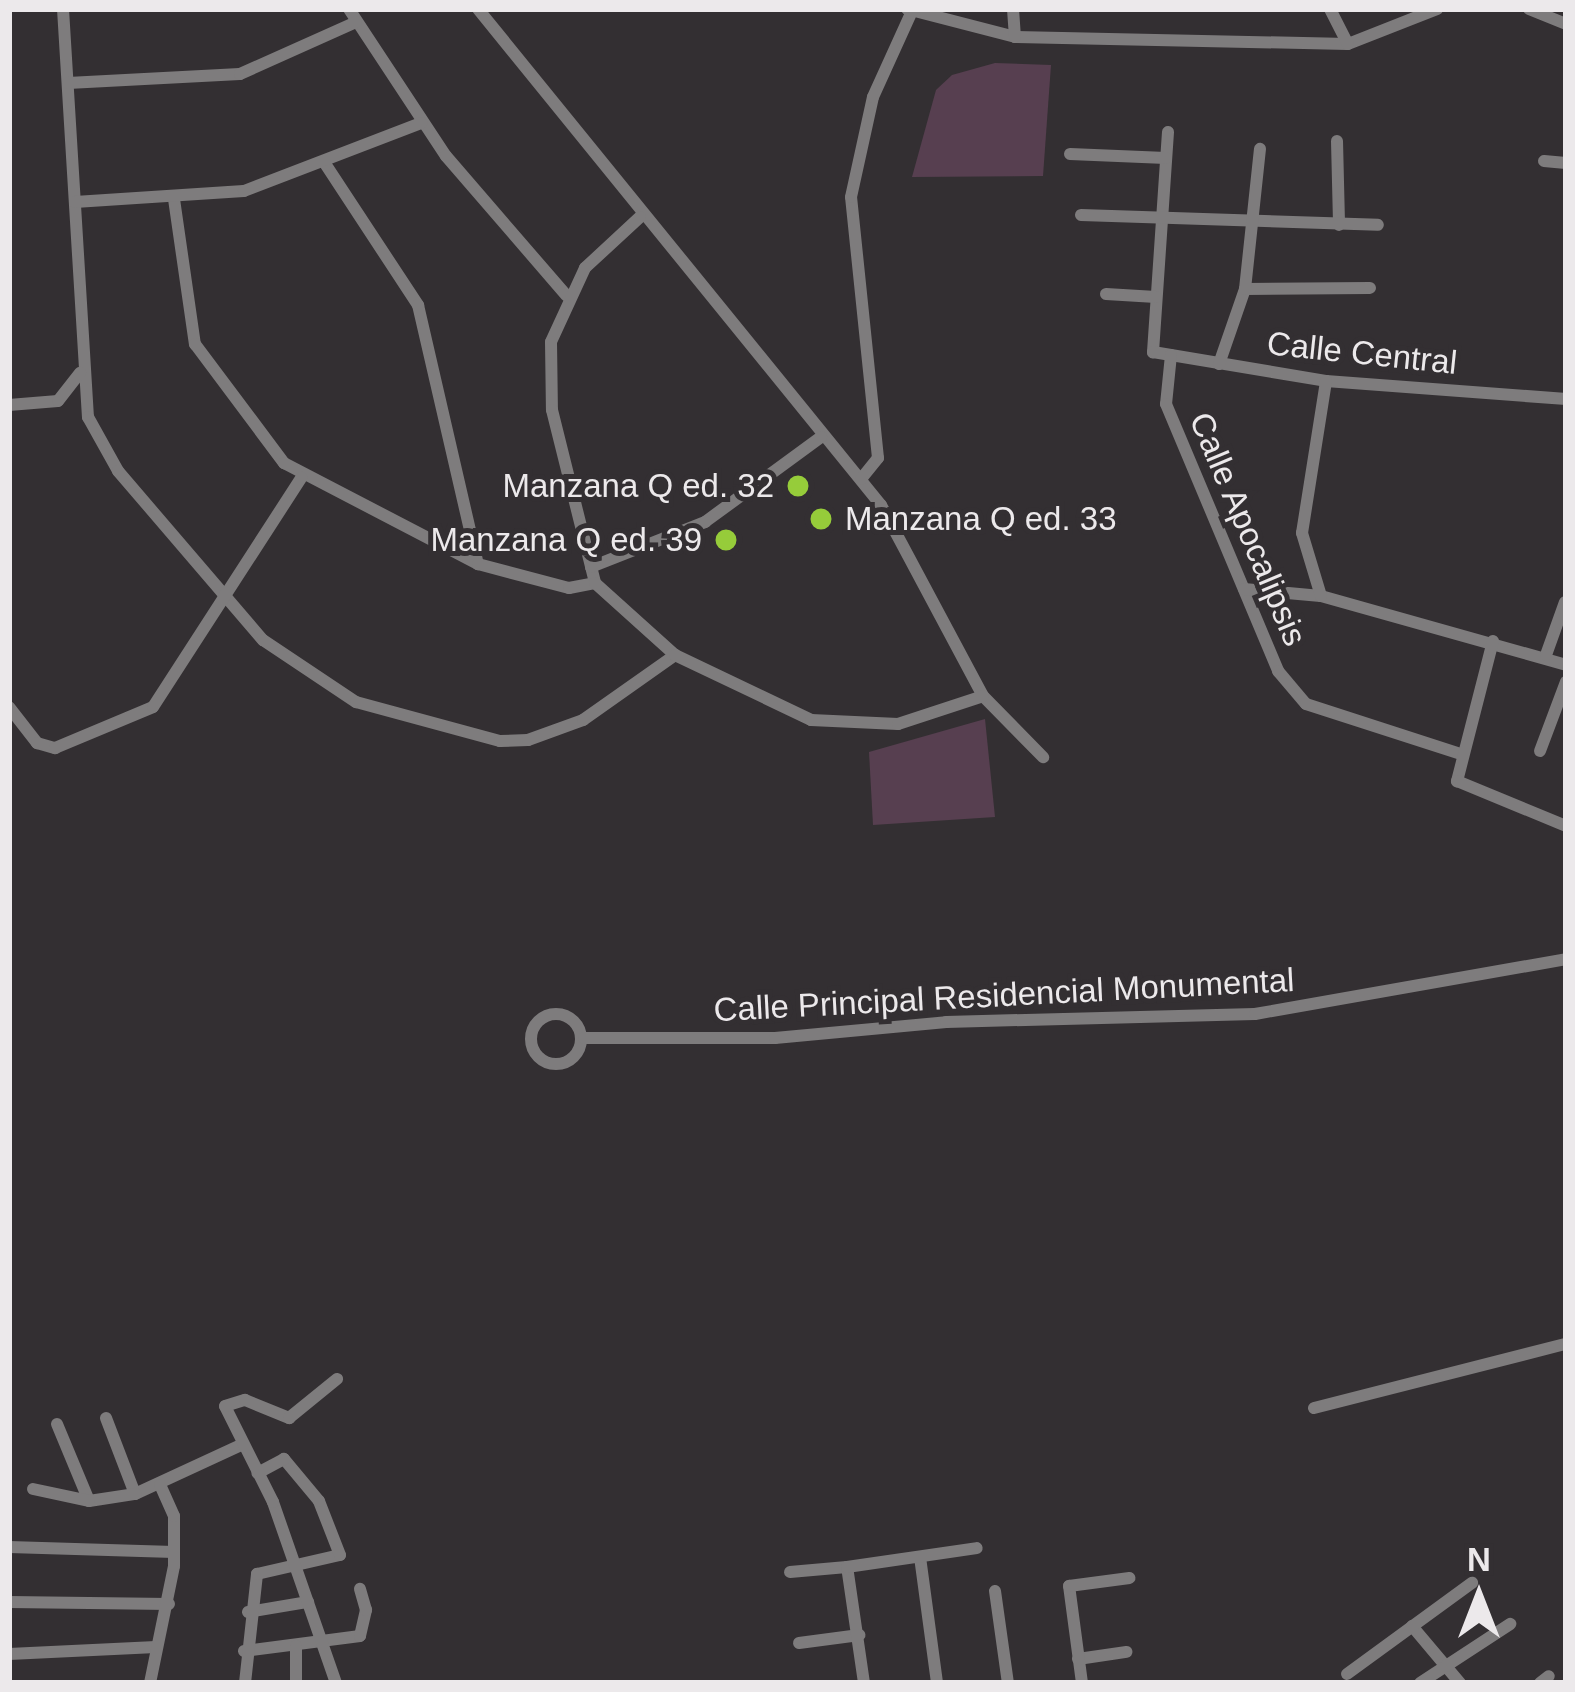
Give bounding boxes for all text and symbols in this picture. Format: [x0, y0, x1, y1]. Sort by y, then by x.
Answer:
street label: Calle Central [1265, 323, 1459, 383]
street label: Calle Apocalipsis [1181, 406, 1315, 652]
place label: Manzana Q ed. 32 [502, 466, 774, 506]
marker: Manzana Q ed. 32 [785, 473, 811, 499]
place label: Manzana Q ed. 33 [845, 499, 1117, 539]
marker: Manzana Q ed. 33 [808, 506, 834, 532]
place label: Manzana Q ed. 39 [430, 520, 702, 560]
marker: Manzana Q ed. 39 [713, 527, 739, 553]
street label: Calle Principal Residencial Monumental [713, 960, 1295, 1030]
north arrow [1419, 1536, 1539, 1656]
text: N [1467, 1541, 1491, 1578]

